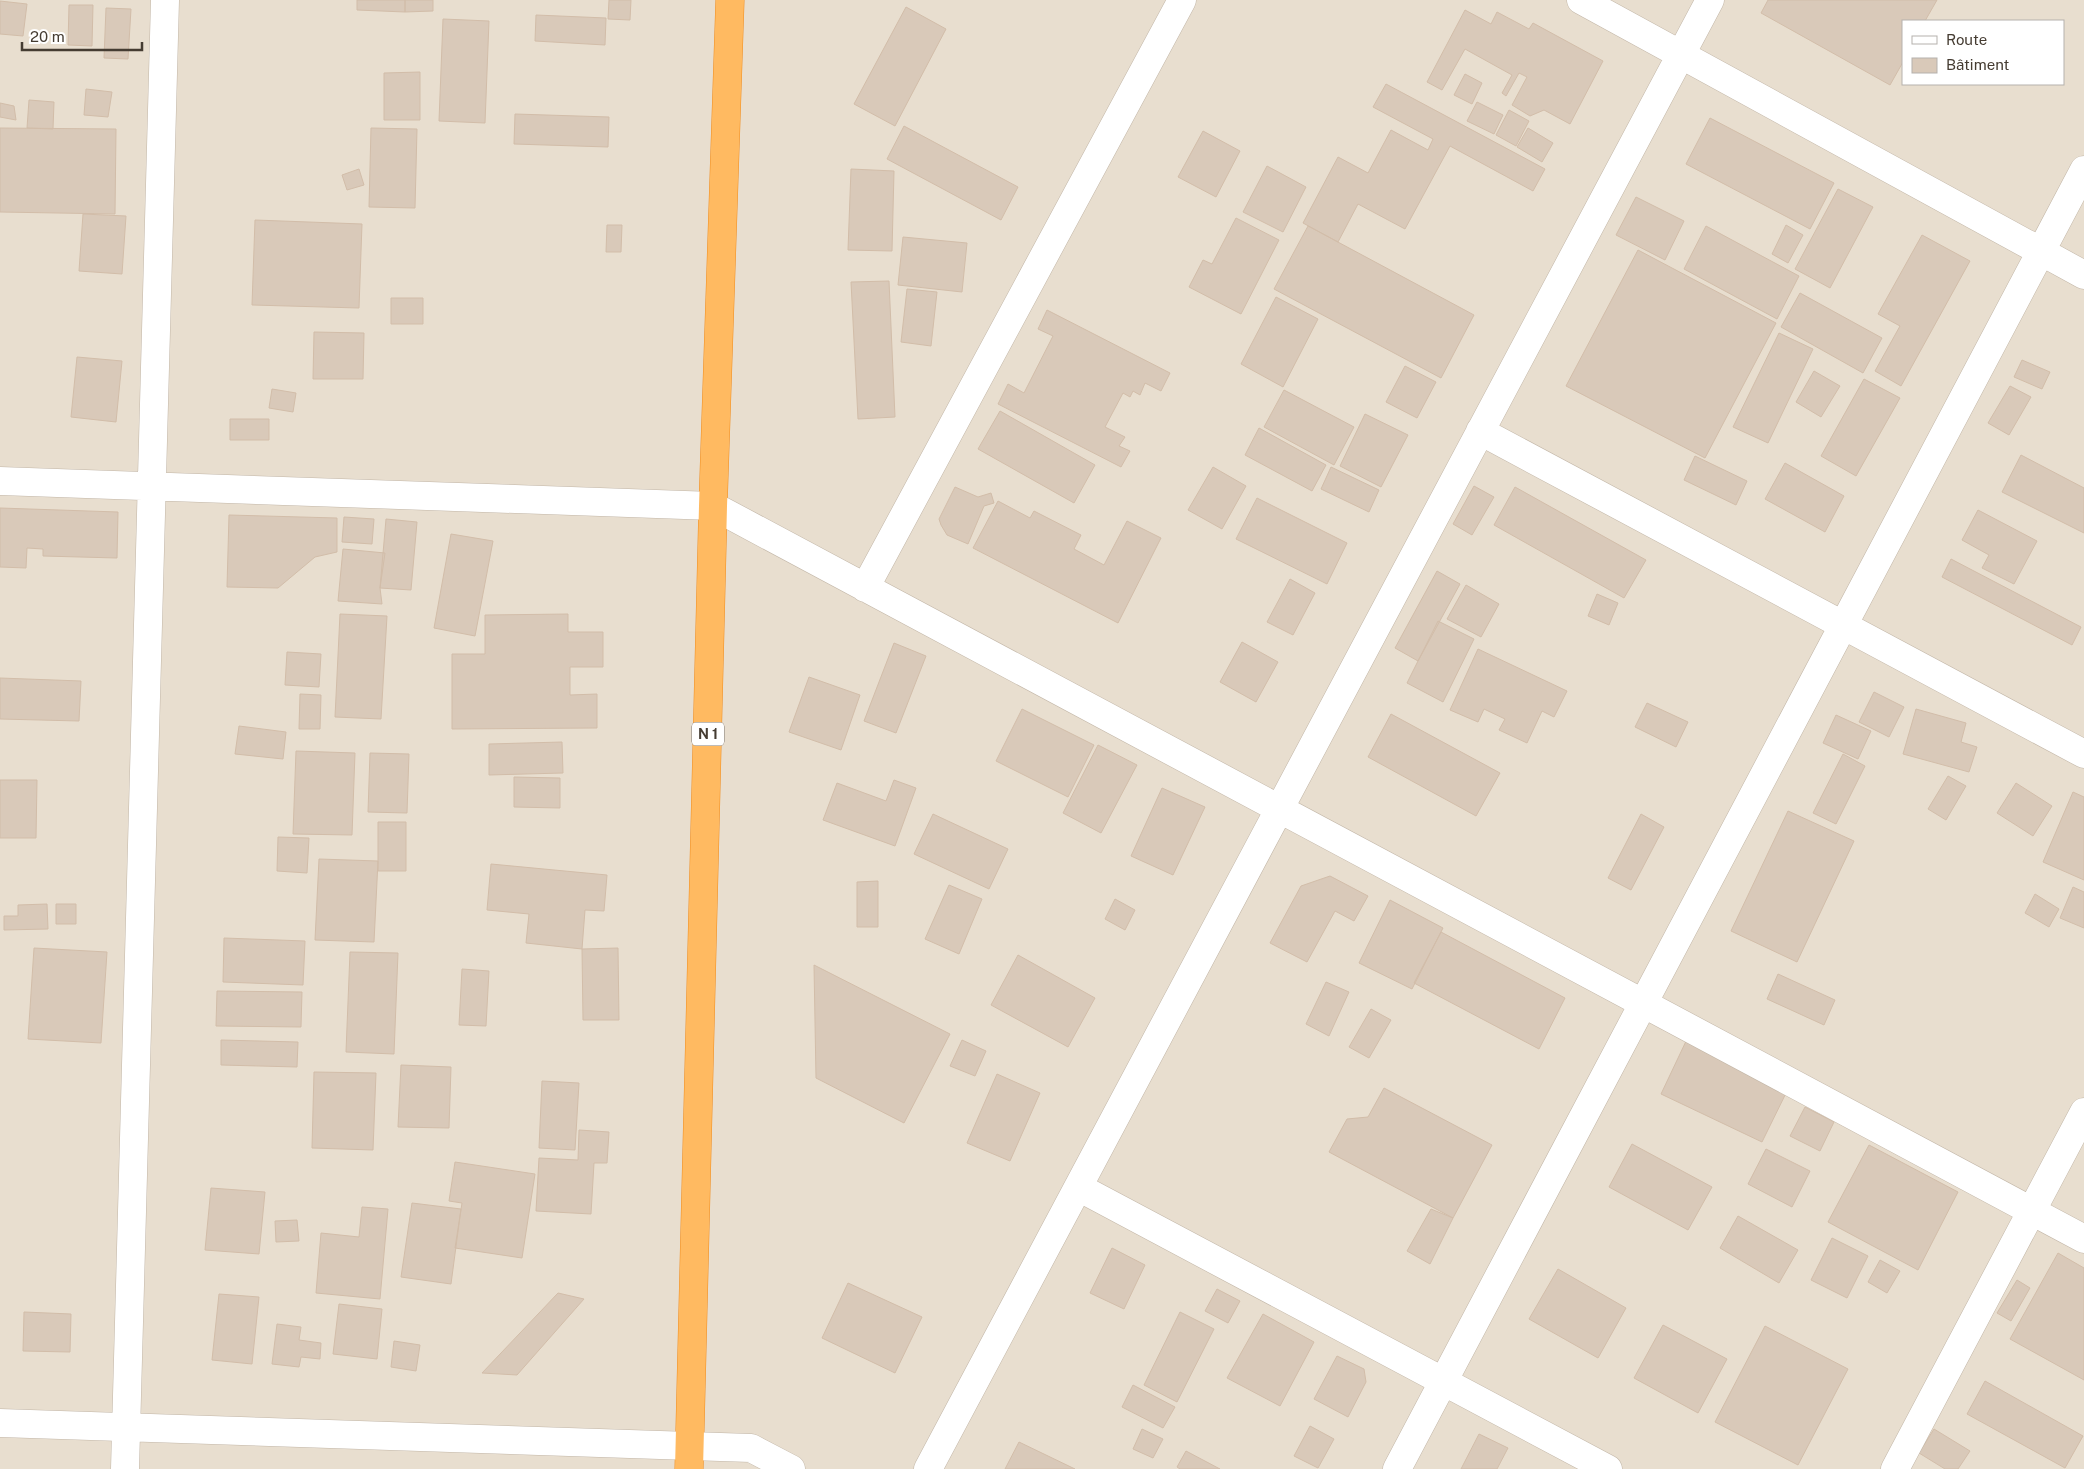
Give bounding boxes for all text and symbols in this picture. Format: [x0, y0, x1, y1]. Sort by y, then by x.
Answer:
scale bar [22, 20, 142, 52]
legend [1902, 20, 2064, 85]
text: 20 m [30, 28, 65, 45]
text: Route [1946, 31, 1987, 48]
text: Bâtiment [1946, 56, 2009, 73]
road number: N 1 [692, 722, 724, 746]

